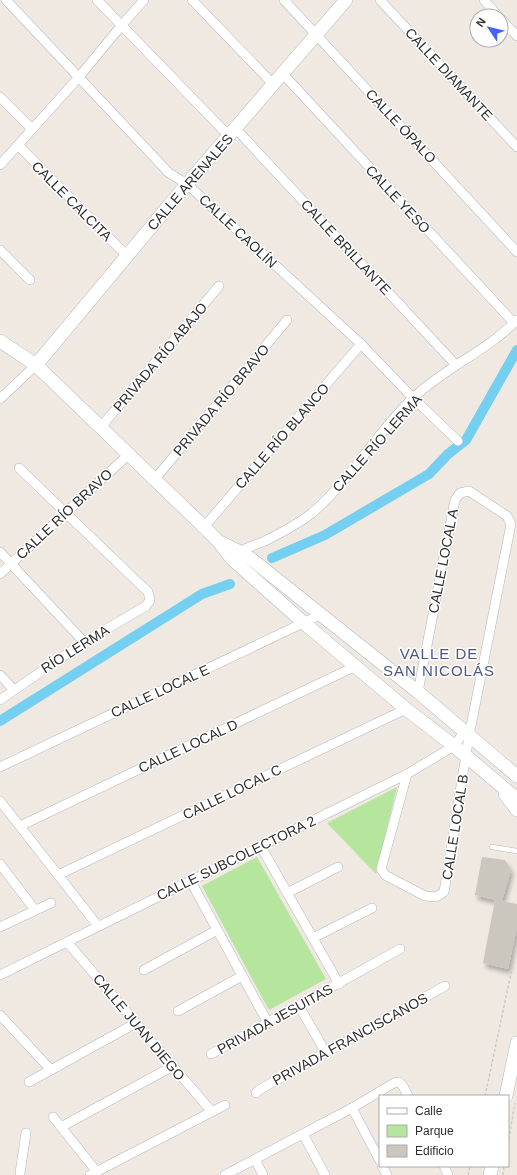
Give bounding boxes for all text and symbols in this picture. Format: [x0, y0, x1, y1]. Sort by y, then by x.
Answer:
north arrow [469, 8, 509, 48]
street label: CALLE DIAMANTE [402, 24, 496, 124]
street label: CALLE ÓPALO [363, 86, 439, 166]
street label: CALLE ARENALES [144, 131, 236, 233]
street label: CALLE CALCITA [29, 158, 116, 245]
street label: CALLE YESO [363, 162, 434, 236]
street label: CALLE CAOLÍN [196, 191, 280, 271]
street label: CALLE BRILLANTE [298, 196, 394, 298]
street label: PRIVADA RÍO ABAJO [110, 299, 210, 415]
street label: PRIVADA RÍO BRAVO [170, 341, 272, 459]
street label: CALLE RÍO BLANCO [232, 380, 332, 492]
street label: CALLE RÍO LERMA [329, 391, 425, 495]
street label: CALLE RÍO BRAVO [13, 465, 115, 562]
street label: CALLE LOCAL A [425, 507, 461, 615]
street label: RÍO LERMA [38, 621, 112, 676]
district label: VALLE DE SAN NICOLÁS [383, 645, 495, 679]
street label: CALLE LOCAL E [108, 661, 212, 721]
street label: CALLE LOCAL D [136, 716, 240, 776]
street label: CALLE LOCAL C [180, 761, 284, 823]
street label: CALLE LOCAL B [439, 773, 471, 881]
street label: CALLE SUBCOLECTORA 2 [154, 812, 318, 904]
street label: CALLE JUAN DIEGO [90, 971, 188, 1083]
street label: PRIVADA JESUITAS [215, 981, 335, 1057]
street label: PRIVADA FRANCISCANOS [270, 990, 430, 1088]
legend [379, 1095, 509, 1167]
text: Calle [415, 1104, 443, 1118]
text: Parque [415, 1124, 454, 1138]
text: Edificio [415, 1144, 454, 1158]

